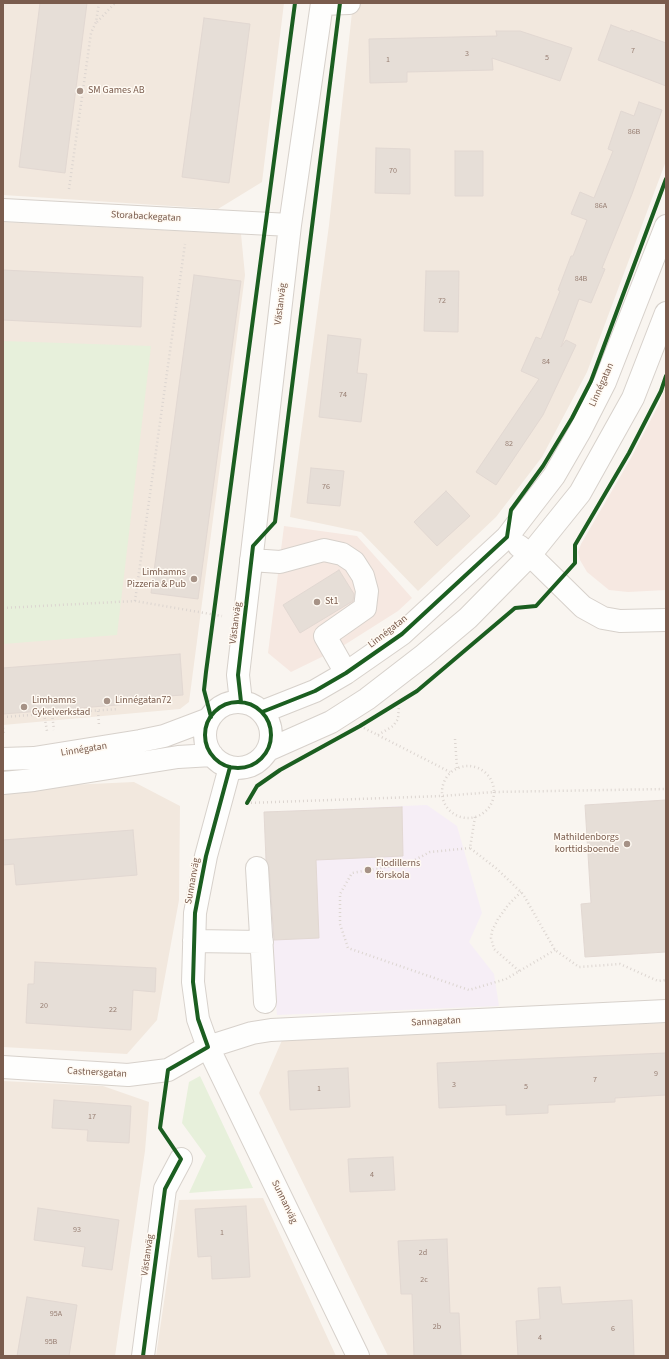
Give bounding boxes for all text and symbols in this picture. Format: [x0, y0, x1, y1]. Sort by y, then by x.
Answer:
house number: 7 [631, 46, 635, 56]
house number: 3 [465, 49, 469, 59]
house number: 5 [545, 53, 549, 63]
house number: 1 [386, 55, 390, 65]
place label: SM Games AB [88, 85, 145, 97]
marker: SM Games AB [75, 86, 85, 96]
house number: 86B [628, 127, 640, 137]
house number: 70 [389, 166, 397, 176]
house number: 86A [595, 201, 607, 211]
street label: Storabackegatan [111, 209, 181, 225]
house number: 84B [575, 274, 587, 284]
street label: Västanväg [272, 282, 290, 326]
house number: 72 [438, 296, 446, 306]
house number: 84 [542, 357, 550, 367]
street label: Linnégatan [587, 361, 617, 409]
house number: 74 [339, 390, 347, 400]
house number: 82 [505, 439, 513, 449]
house number: 76 [322, 482, 330, 492]
place label: Limhamns Pizzeria & Pub [127, 567, 186, 590]
marker: Limhamns Pizzeria & Pub [189, 574, 199, 584]
place label: St1 [325, 596, 338, 608]
marker: St1 [312, 597, 322, 607]
street label: Västanväg [227, 601, 245, 645]
street label: Linnégatan [366, 613, 410, 651]
place label: Limhamns Cykelverkstad [32, 695, 90, 718]
place label: Linnégatan72 [115, 695, 172, 707]
marker: Linnégatan72 [102, 696, 112, 706]
marker: Limhamns Cykelverkstad [19, 702, 29, 712]
street label: Linnégatan [60, 740, 108, 760]
place label: Mathildenborgs korttidsboende [553, 832, 619, 856]
marker: Mathildenborgs korttidsboende [622, 839, 632, 849]
street label: Sunnanväg [183, 857, 203, 905]
place label: Flodillerns förskola [376, 858, 420, 882]
marker: Flodillerns förskola [363, 865, 373, 875]
house number: 20 [40, 1001, 48, 1011]
house number: 22 [109, 1005, 117, 1015]
street label: Sannagatan [411, 1015, 461, 1029]
street label: Castnersgatan [67, 1065, 127, 1081]
house number: 9 [654, 1069, 658, 1079]
house number: 7 [593, 1075, 597, 1085]
house number: 3 [452, 1080, 456, 1090]
house number: 5 [524, 1082, 528, 1092]
house number: 1 [317, 1084, 321, 1094]
house number: 17 [88, 1112, 96, 1122]
house number: 4 [370, 1170, 374, 1180]
street label: Sunnanväg [268, 1178, 300, 1226]
house number: 93 [73, 1225, 81, 1235]
house number: 1 [220, 1228, 224, 1238]
street label: Västanväg [139, 1233, 157, 1277]
house number: 2d [419, 1248, 427, 1258]
house number: 2c [420, 1275, 428, 1285]
house number: 95A [50, 1309, 62, 1319]
house number: 2b [433, 1322, 441, 1332]
house number: 6 [611, 1324, 615, 1334]
house number: 4 [538, 1333, 542, 1343]
house number: 95B [45, 1337, 57, 1347]

